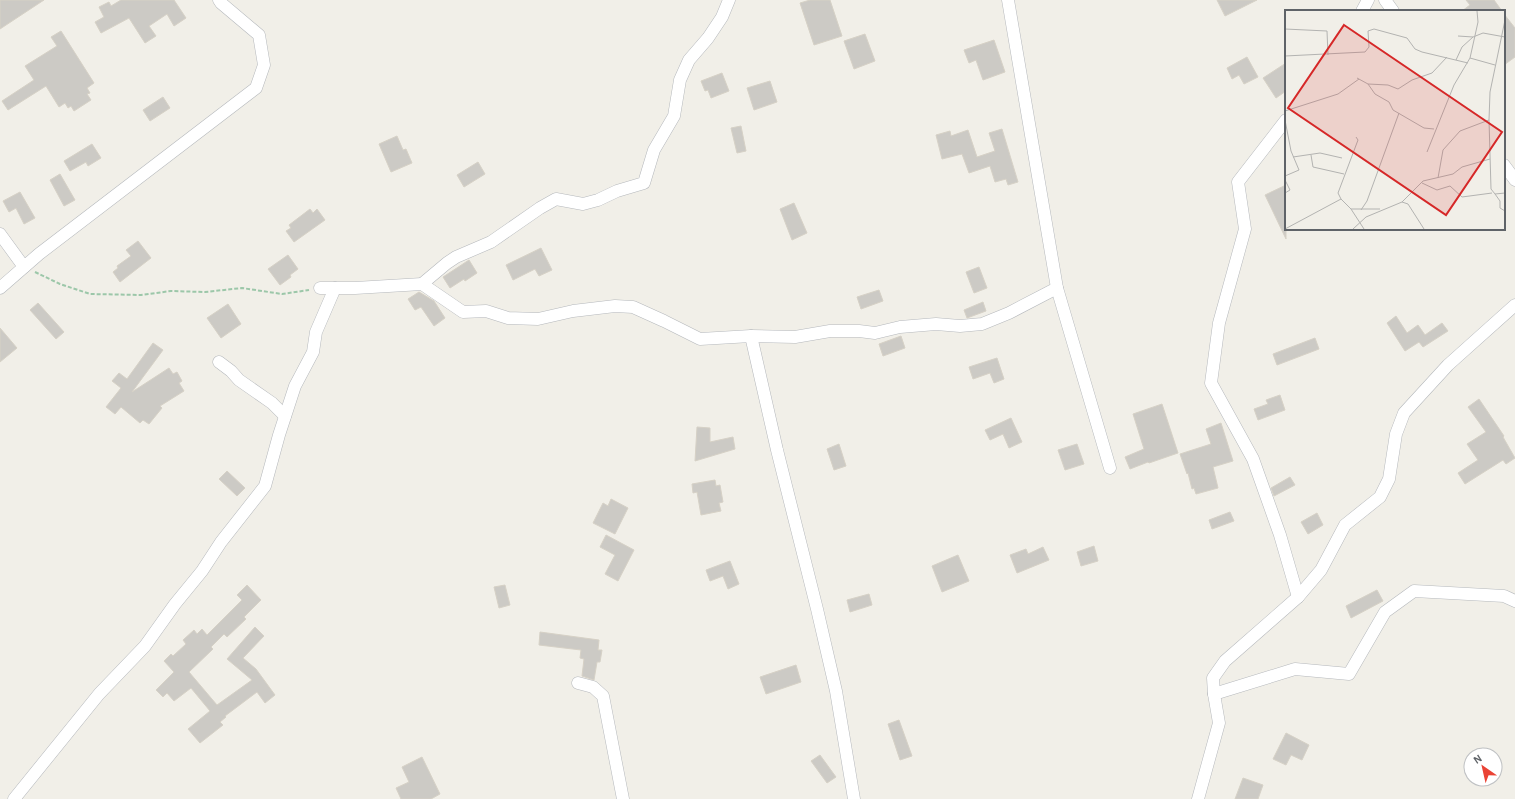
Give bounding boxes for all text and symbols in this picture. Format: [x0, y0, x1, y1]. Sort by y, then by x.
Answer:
inset map [1285, 10, 1505, 230]
north arrow [1463, 747, 1503, 787]
text: N [1471, 752, 1484, 766]

